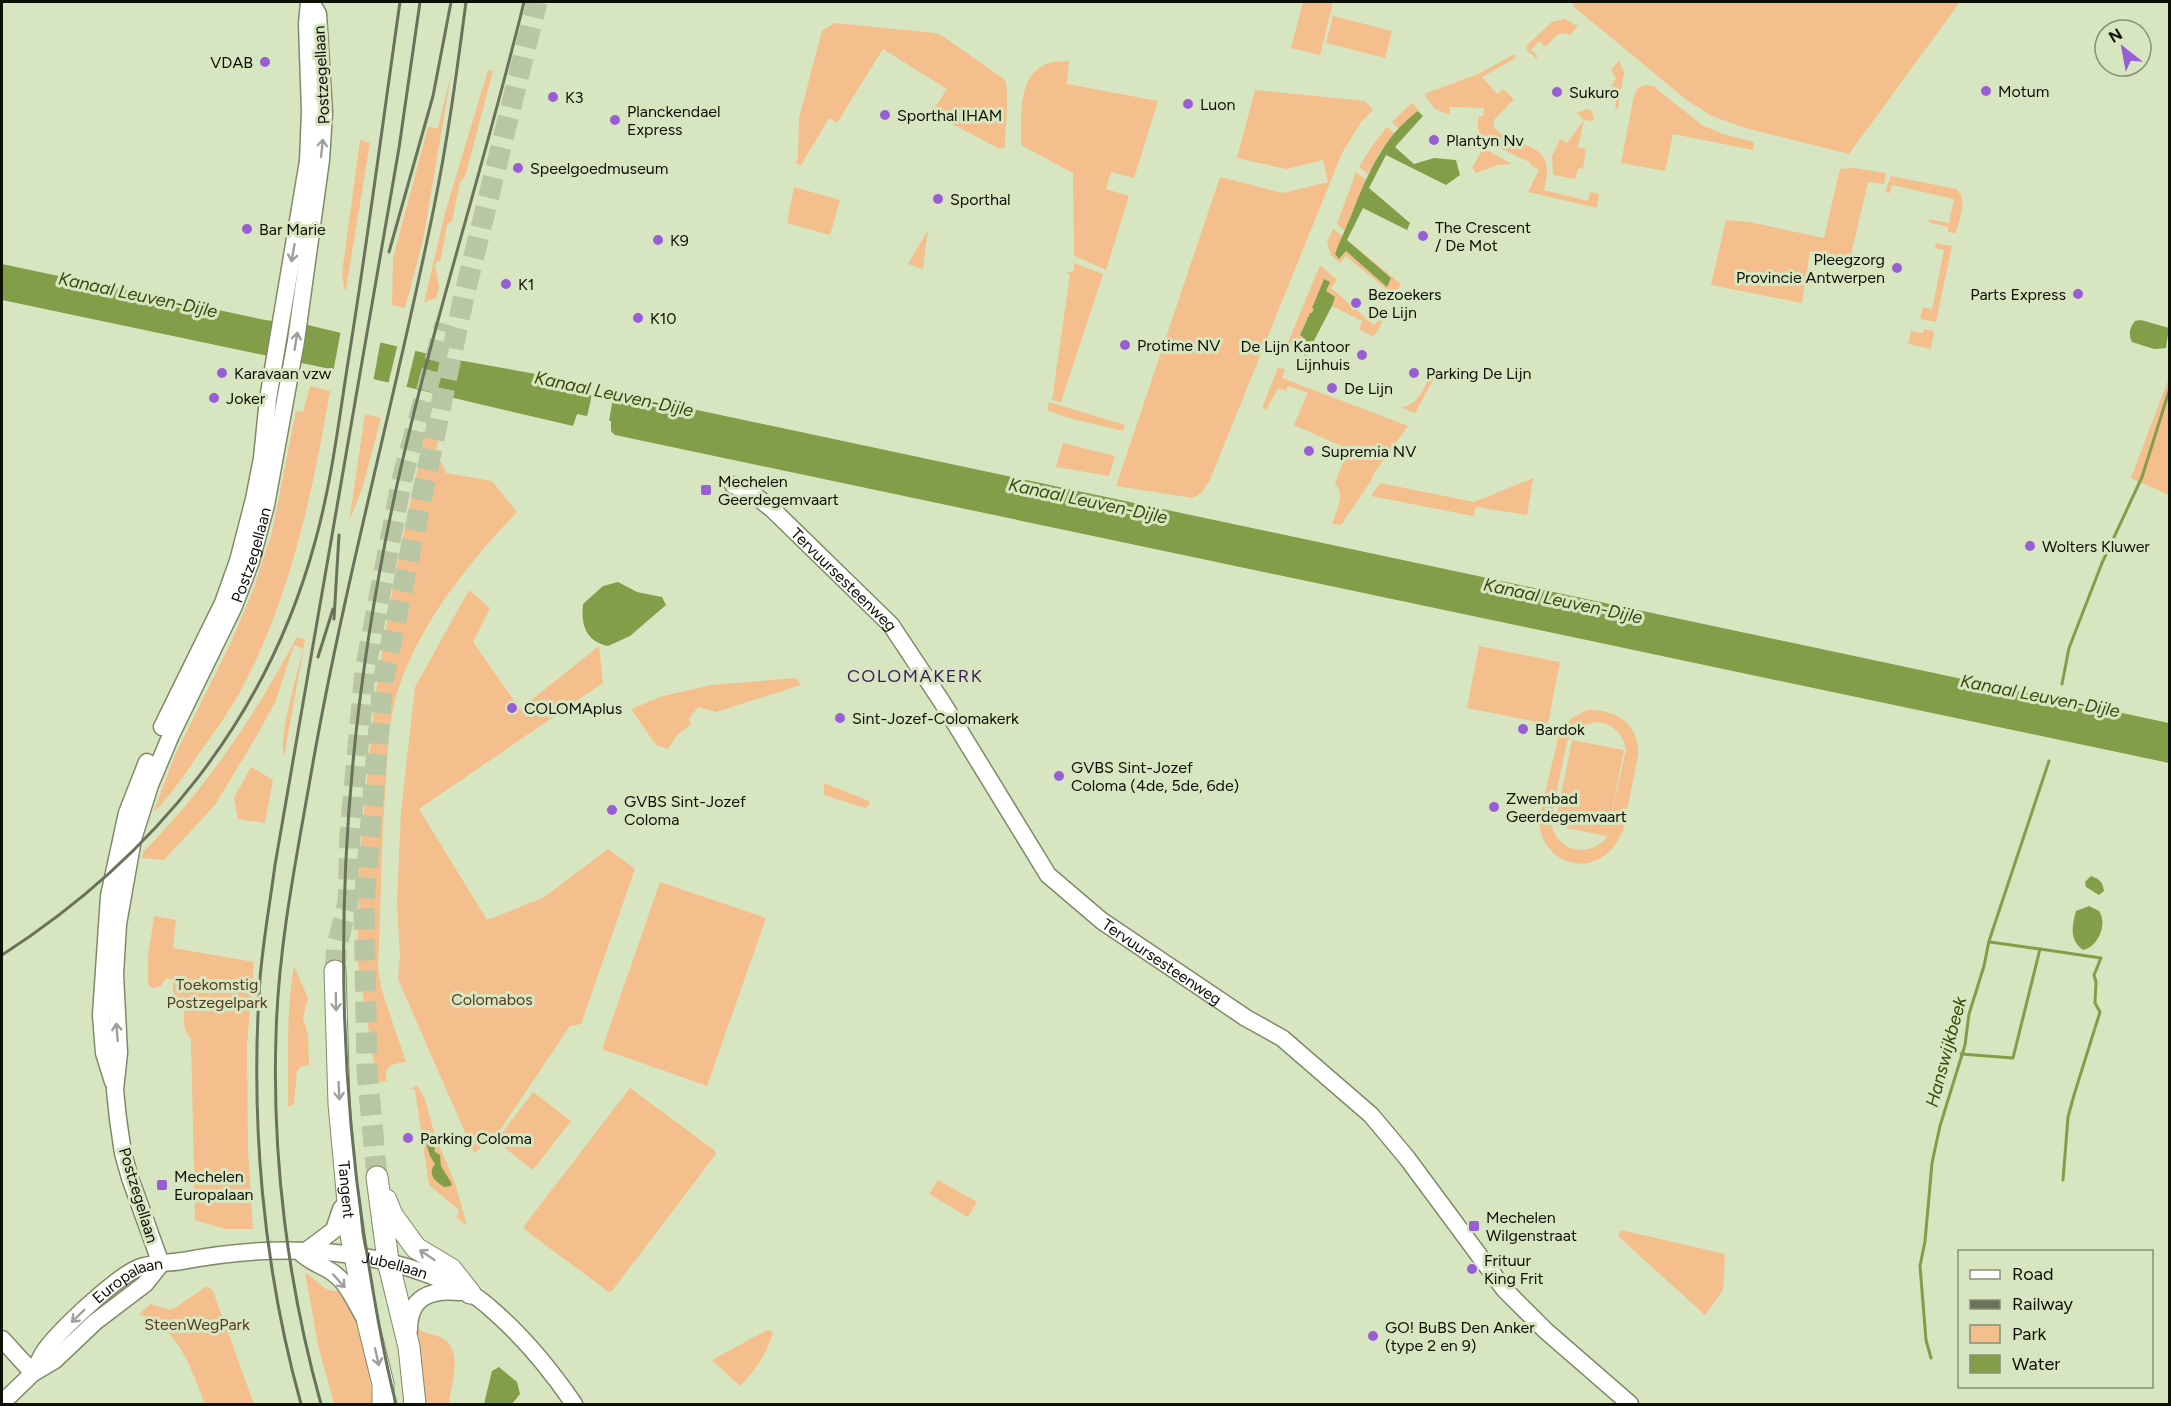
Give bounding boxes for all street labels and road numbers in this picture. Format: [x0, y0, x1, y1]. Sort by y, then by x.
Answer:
street label: Postzegellaan [309, 25, 334, 125]
street label: Postzegellaan [227, 505, 275, 605]
street label: Tervuursesteenweg [787, 524, 901, 634]
street label: Tervuursesteenweg [1098, 915, 1225, 1009]
street label: Postzegellaan [115, 1145, 162, 1245]
street label: Tangent [334, 1160, 358, 1219]
street label: Jubellaan [360, 1248, 430, 1283]
street label: Europalaan [88, 1254, 164, 1307]

